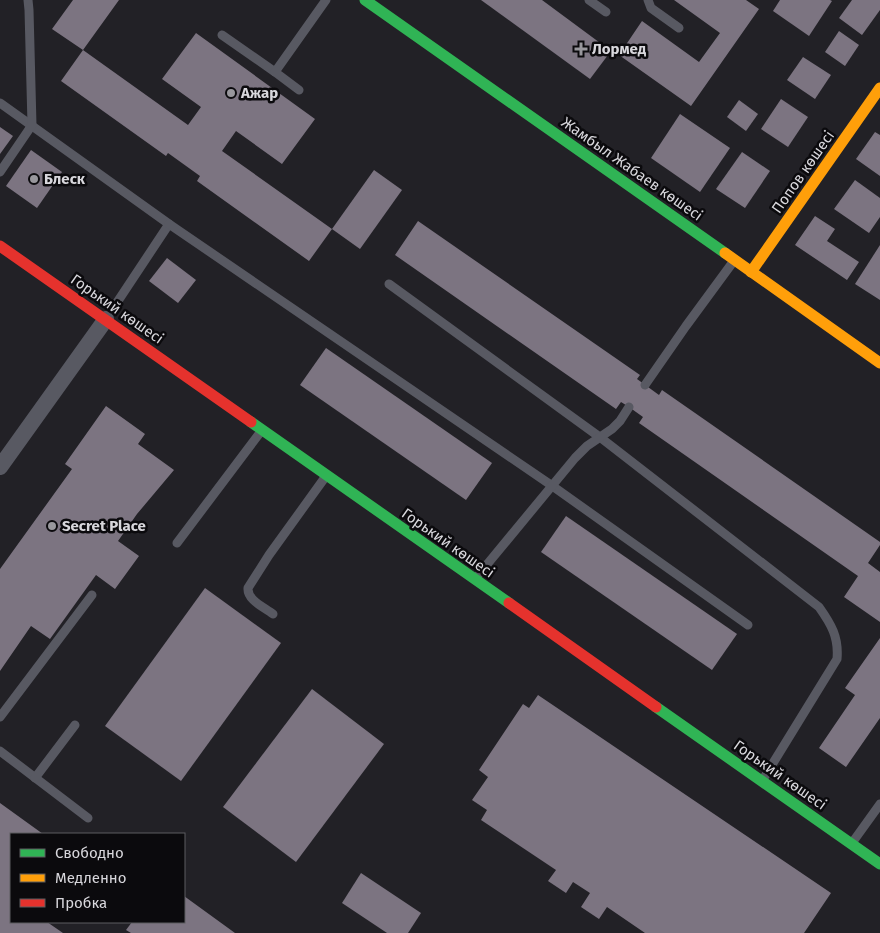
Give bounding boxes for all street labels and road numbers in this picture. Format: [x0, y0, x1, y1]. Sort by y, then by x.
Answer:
street label: Жамбыл Жабаев көшесі [558, 113, 706, 225]
street label: Попов көшесі [768, 127, 838, 217]
street label: Горький көшесі [67, 270, 167, 348]
street label: Горький көшесі [398, 504, 498, 582]
street label: Горький көшесі [730, 736, 830, 814]

